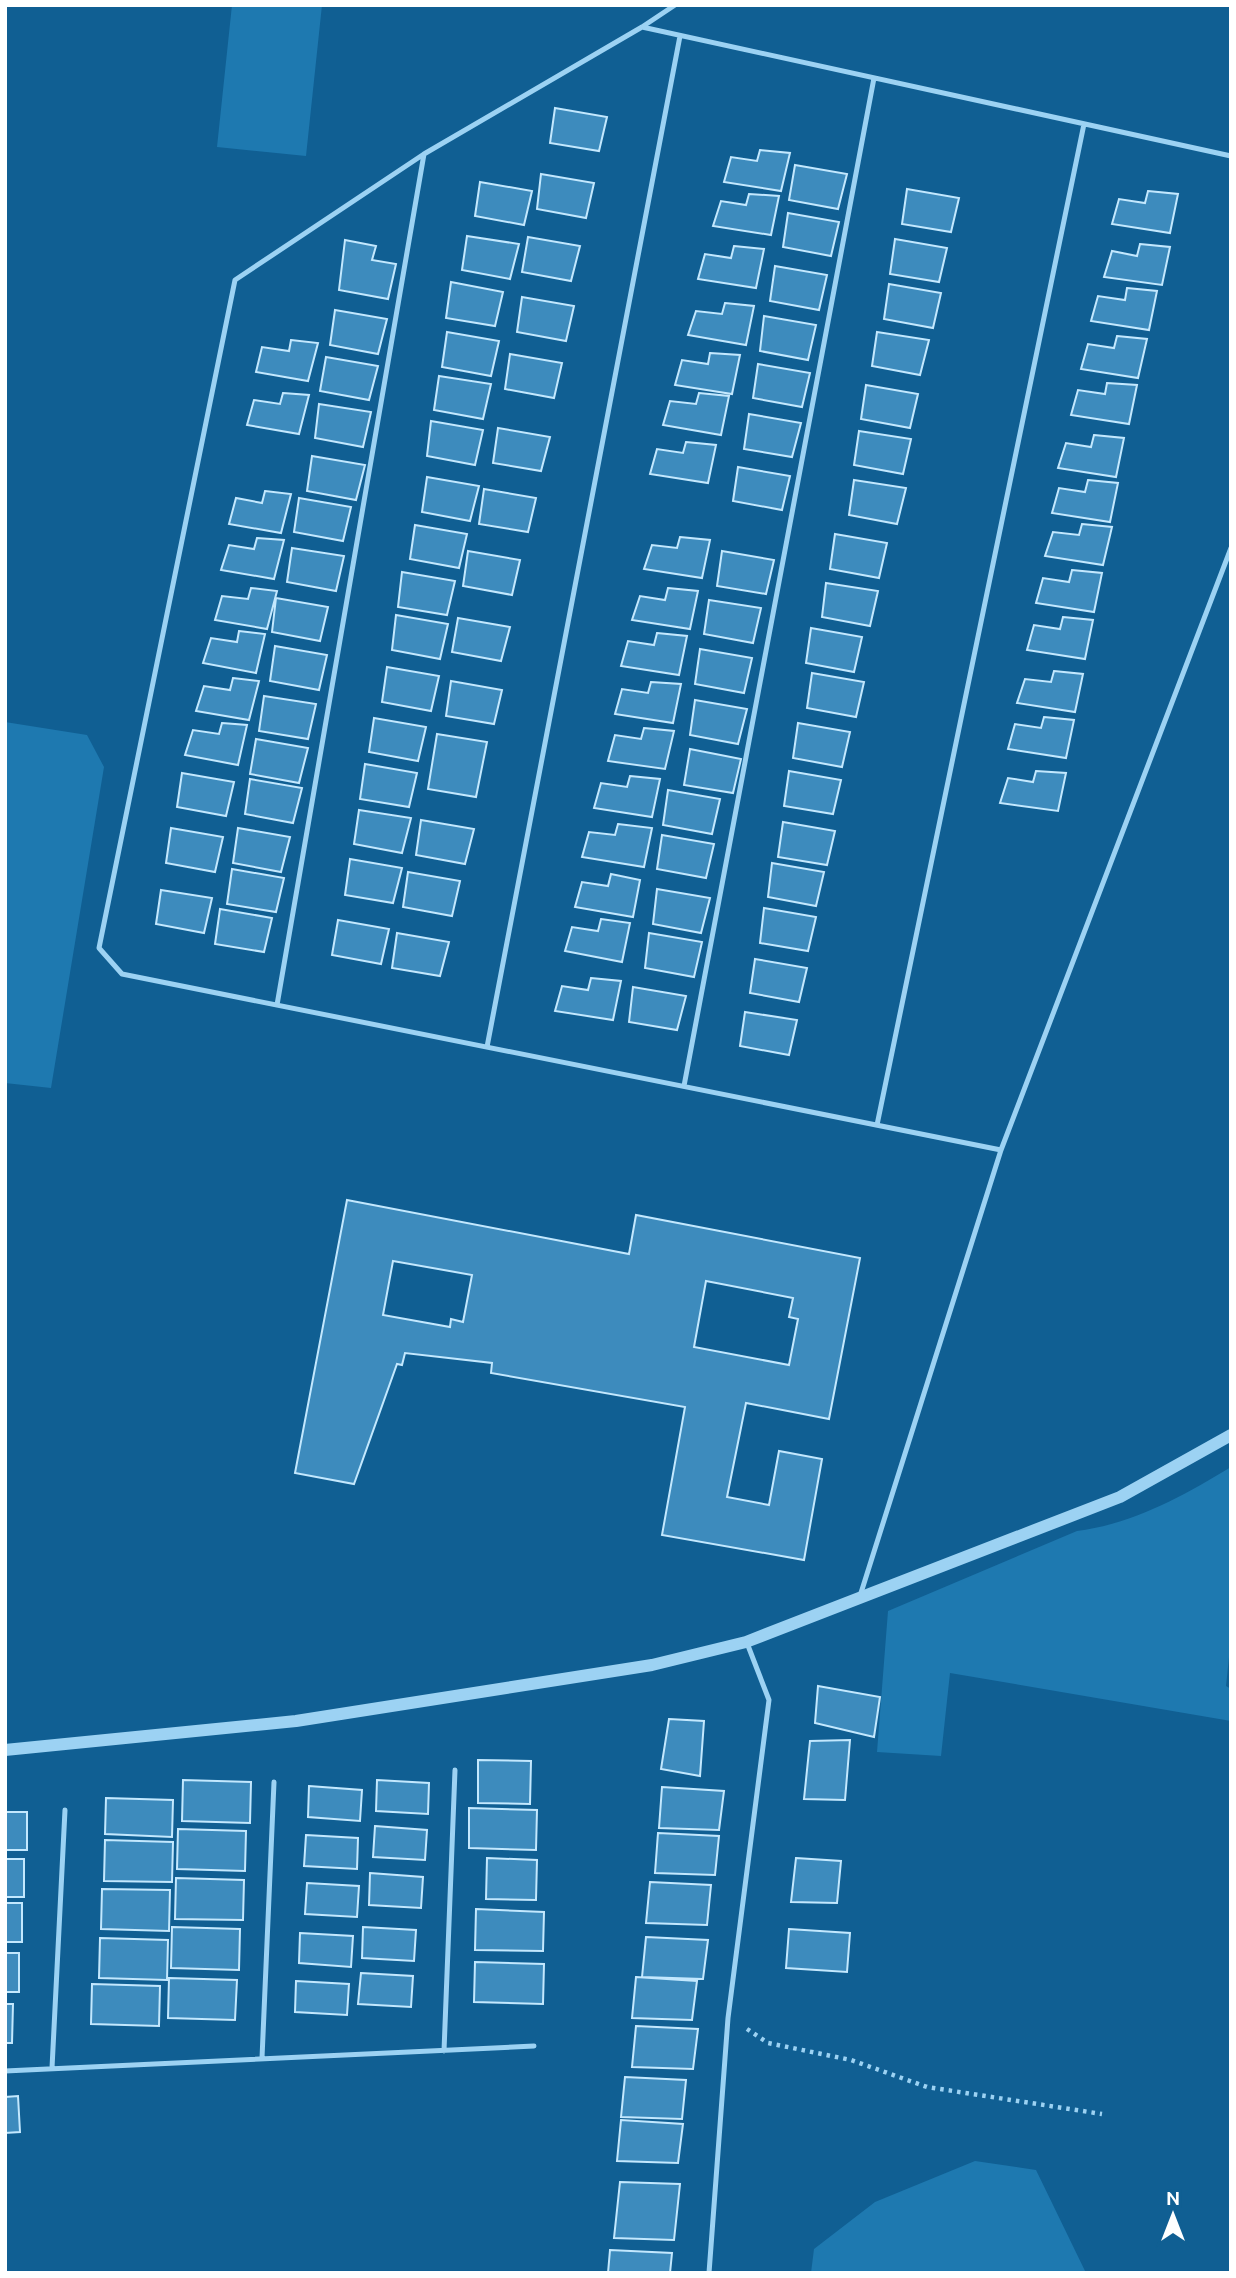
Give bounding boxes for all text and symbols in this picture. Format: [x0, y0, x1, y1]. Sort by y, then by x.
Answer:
north arrow [1138, 2180, 1208, 2250]
text: N [1166, 2187, 1180, 2209]

